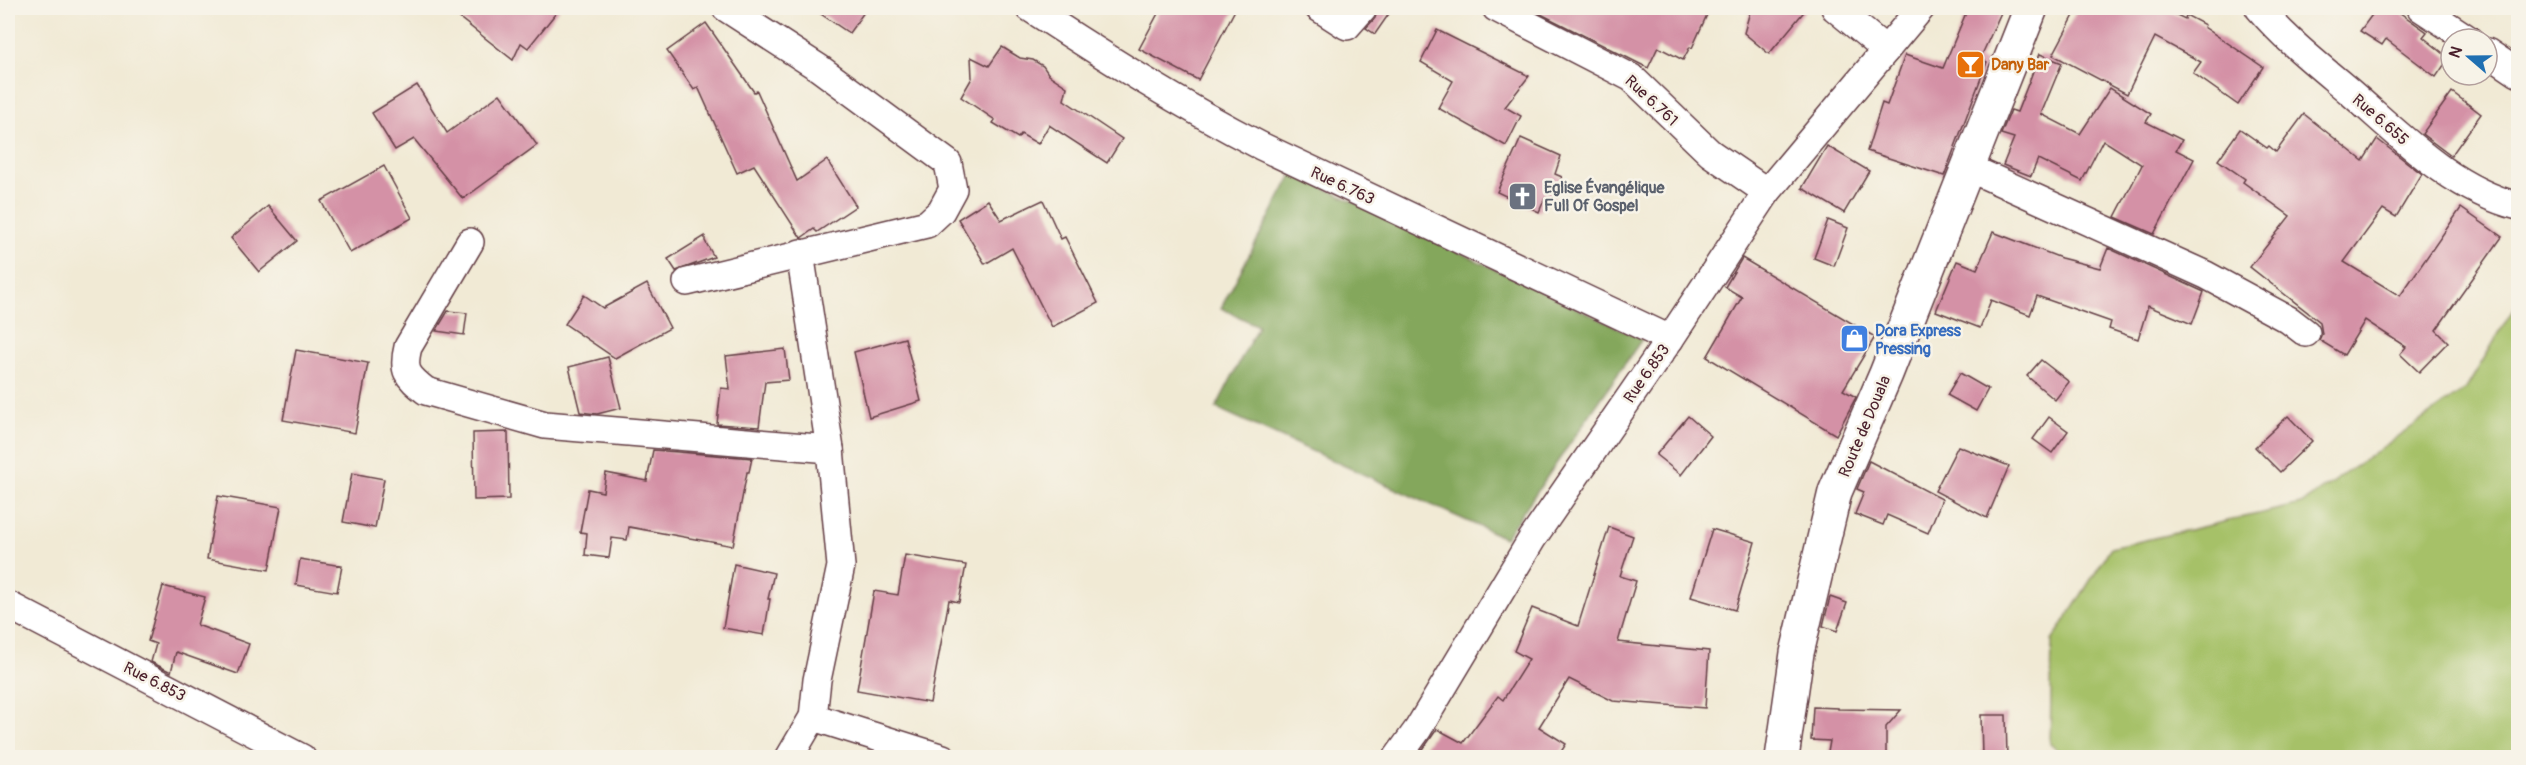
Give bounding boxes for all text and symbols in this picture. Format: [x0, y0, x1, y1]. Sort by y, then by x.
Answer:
north arrow [2439, 27, 2499, 87]
text: N [2445, 44, 2467, 61]
bar icon: Dany Bar [1954, 48, 1986, 80]
place label: Dany Bar [1991, 55, 2050, 75]
street label: Rue 6.761 [1621, 71, 1682, 130]
street label: Rue 6.655 [2348, 90, 2413, 150]
street label: Rue 6.763 [1307, 162, 1378, 209]
place label: Eglise Évangélique Full Of Gospel [1544, 177, 1665, 216]
church icon: Eglise Évangélique Full Of Gospel [1507, 180, 1539, 212]
place label: Dora Express Pressing [1875, 321, 1962, 359]
shop icon: Dora Express Pressing [1838, 323, 1870, 355]
street label: Rue 6.853 [1619, 340, 1674, 407]
street label: Route de Douala [1835, 373, 1895, 480]
street label: Rue 6.853 [120, 658, 189, 706]

